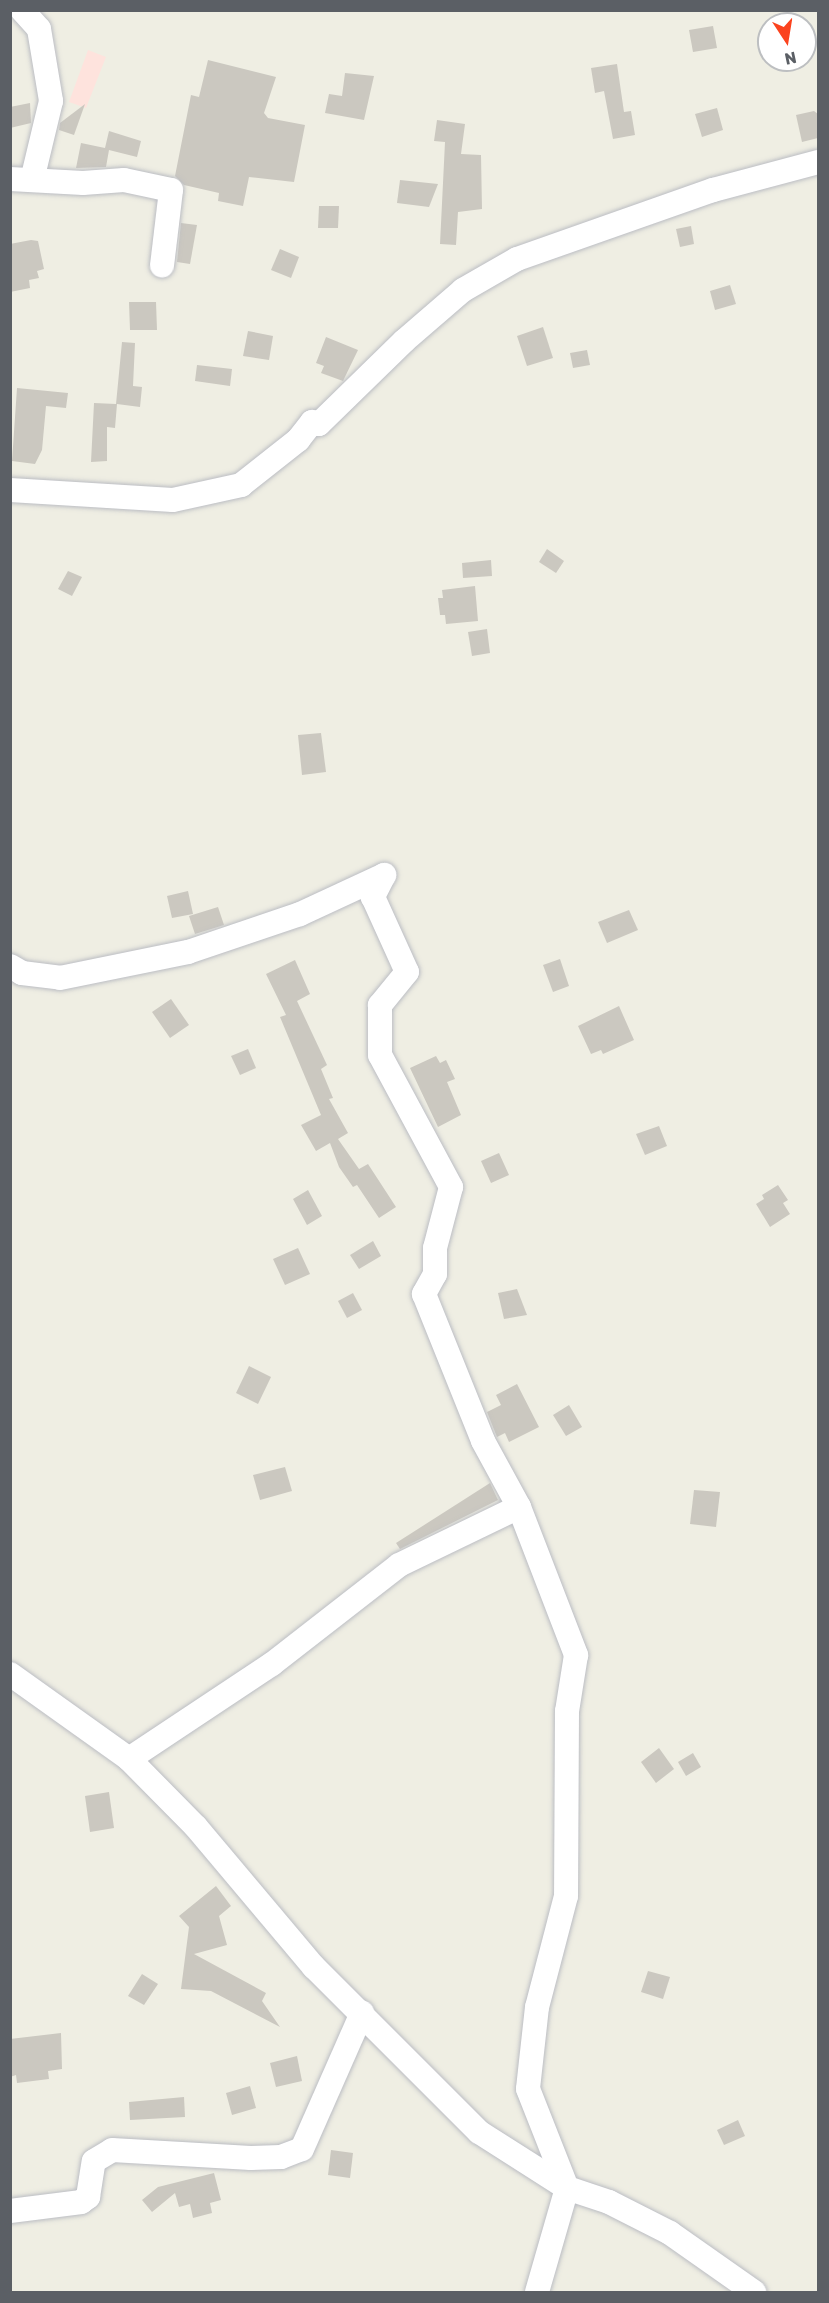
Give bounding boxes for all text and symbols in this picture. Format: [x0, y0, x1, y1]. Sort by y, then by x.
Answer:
north arrow [757, 12, 817, 72]
text: N [783, 48, 798, 69]

